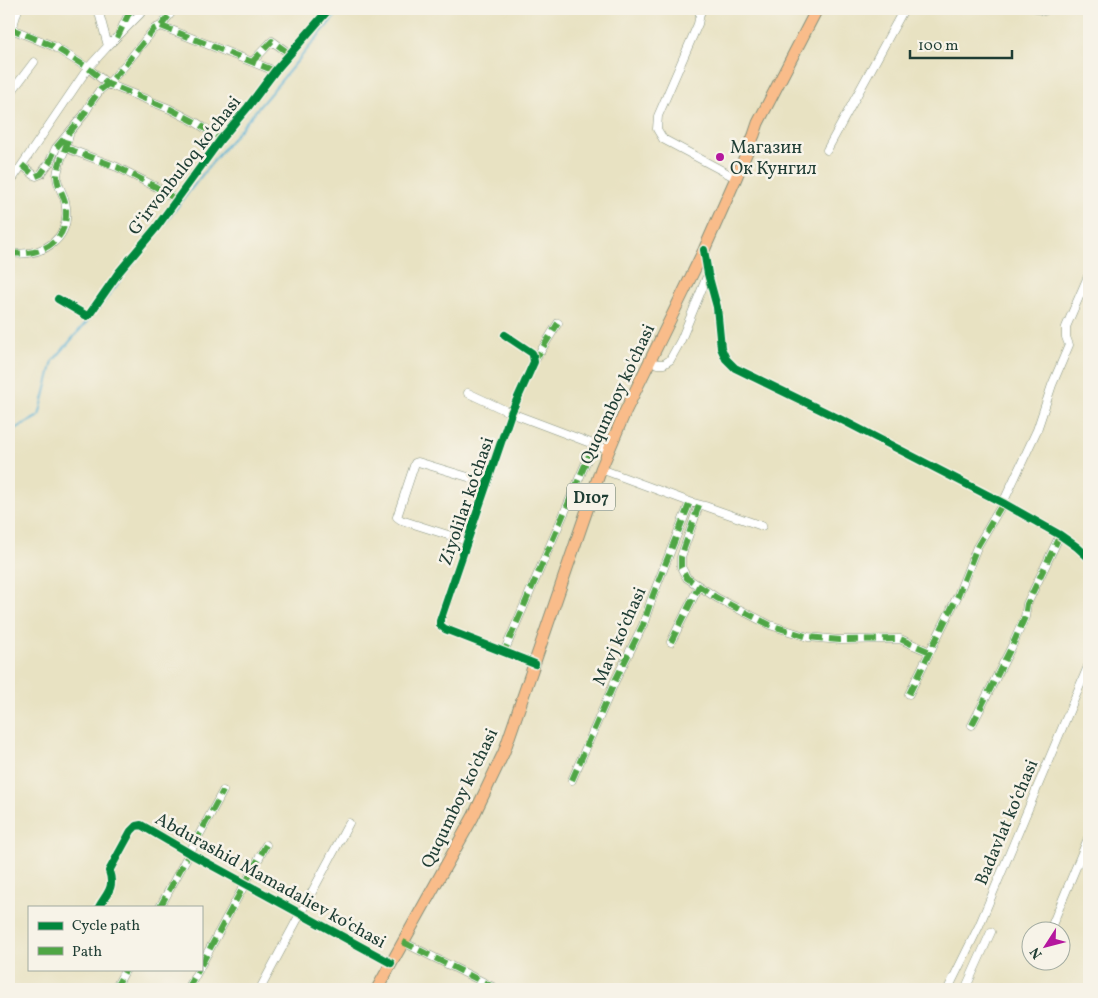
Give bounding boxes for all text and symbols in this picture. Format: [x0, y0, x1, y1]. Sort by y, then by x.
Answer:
scale bar [910, 28, 1013, 60]
text: 100 m [918, 36, 958, 57]
street label: Gʻirvonbuloq koʻchasi [123, 91, 248, 241]
place label: Магазин Ок Кунгил [730, 136, 817, 182]
marker: Магазин Ок Кунгил [714, 151, 726, 163]
street label: Ququmboy ko'chasi [575, 320, 662, 469]
street label: Ziyolilar koʻchasi [434, 434, 501, 569]
road number: D107 [567, 484, 615, 511]
street label: Mavj koʻchasi [587, 583, 653, 690]
street label: Ququmboy ko'chasi [416, 725, 505, 873]
street label: Badavlat koʻchasi [970, 756, 1045, 889]
street label: Abdurashid Mamadaliev koʻchasi [150, 807, 390, 955]
legend [28, 906, 202, 970]
text: Cycle path [72, 916, 140, 937]
north arrow [1020, 920, 1070, 970]
text: Path [72, 942, 102, 963]
text: N [1026, 943, 1047, 962]

